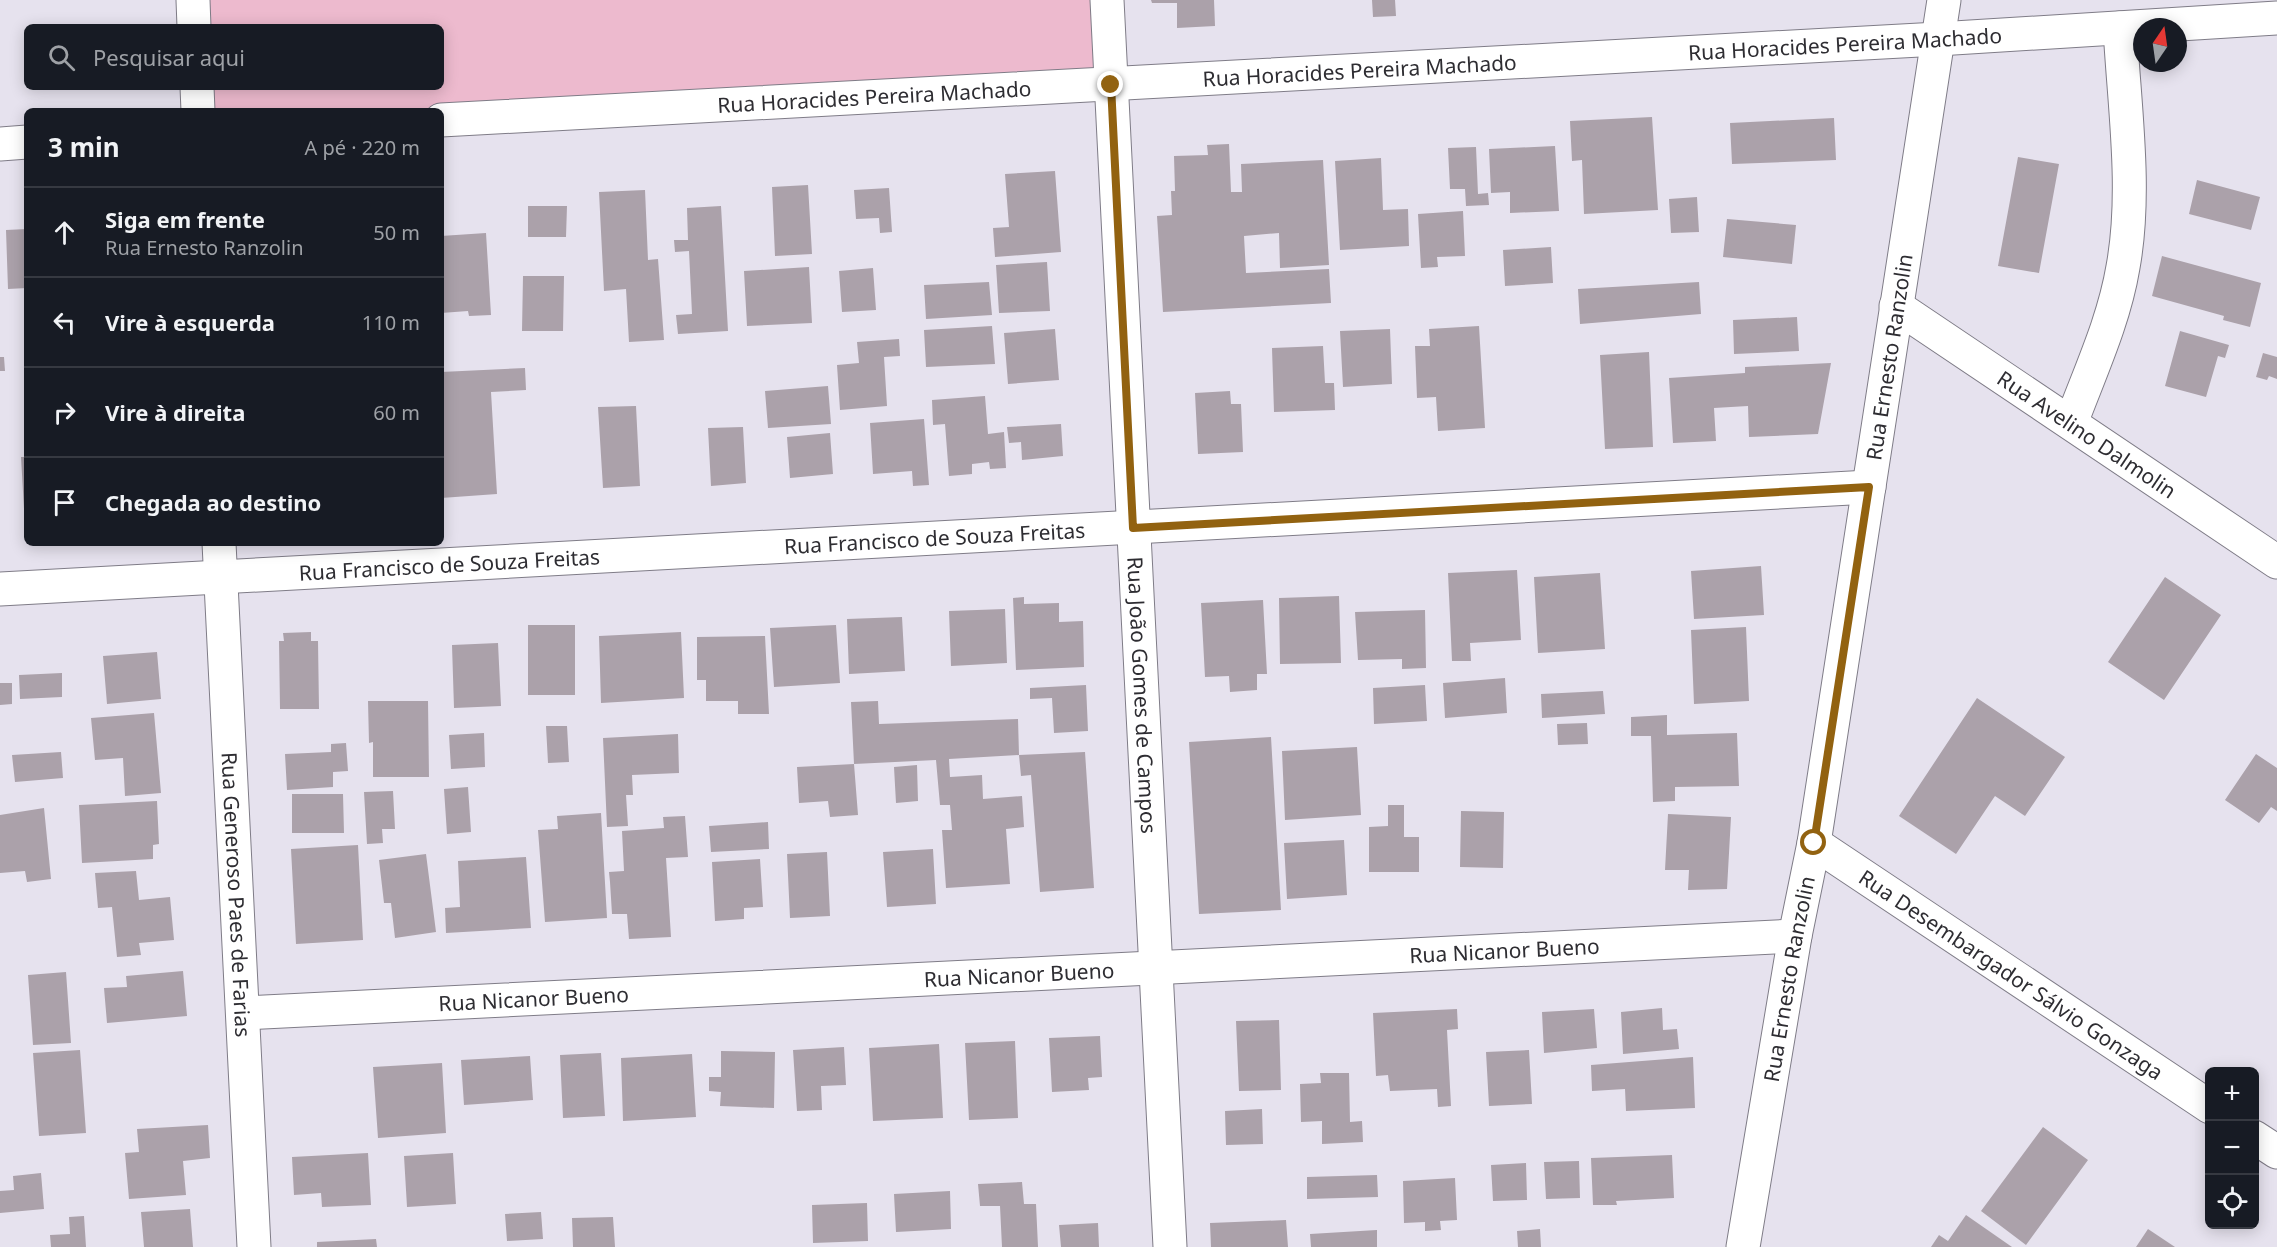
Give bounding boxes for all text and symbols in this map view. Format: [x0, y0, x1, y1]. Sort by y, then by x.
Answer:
north arrow [2133, 18, 2187, 72]
street label: Rua Horacides Pereira Machado [1687, 21, 2003, 67]
search box [24, 24, 444, 90]
icon: search [45, 41, 78, 74]
text: Pesquisar aqui [93, 42, 245, 72]
street label: Rua Horacides Pereira Machado [1202, 48, 1517, 93]
route end [1097, 71, 1123, 97]
street label: Rua Horacides Pereira Machado [717, 74, 1032, 119]
text: 3 min [48, 129, 120, 165]
text: A pé · 220 m [304, 134, 420, 161]
text: Siga em frente [105, 204, 265, 234]
icon: ahead [48, 216, 81, 249]
text: 50 m [373, 219, 420, 246]
text: Rua Ernesto Ranzolin [105, 234, 304, 261]
street label: Rua Ernesto Ranzolin [1859, 252, 1919, 462]
icon: left [48, 306, 81, 339]
text: Vire à esquerda [105, 307, 275, 337]
text: 110 m [362, 309, 420, 336]
street label: Rua Avelino Dalmolin [1992, 364, 2182, 504]
icon: right [48, 396, 81, 429]
text: Vire à direita [105, 397, 245, 427]
text: 60 m [373, 399, 420, 426]
icon: arrive [48, 486, 81, 519]
text: Chegada ao destino [105, 487, 321, 517]
street label: Rua Francisco de Souza Freitas [783, 516, 1086, 560]
street label: Rua Francisco de Souza Freitas [298, 542, 601, 587]
street label: Rua João Gomes de Campos [1121, 556, 1163, 834]
street label: Rua Generoso Paes de Farias [215, 751, 258, 1038]
route start [1800, 829, 1826, 855]
street label: Rua Desembargador Sálvio Gonzaga [1854, 863, 2169, 1086]
street label: Rua Ernesto Ranzolin [1757, 873, 1821, 1084]
street label: Rua Nicanor Bueno [1409, 932, 1600, 969]
street label: Rua Nicanor Bueno [923, 956, 1115, 993]
street label: Rua Nicanor Bueno [438, 980, 630, 1017]
map controls [2205, 1067, 2259, 1229]
button: + [2205, 1067, 2259, 1121]
button: − [2205, 1121, 2259, 1175]
button: locate [2205, 1175, 2259, 1229]

